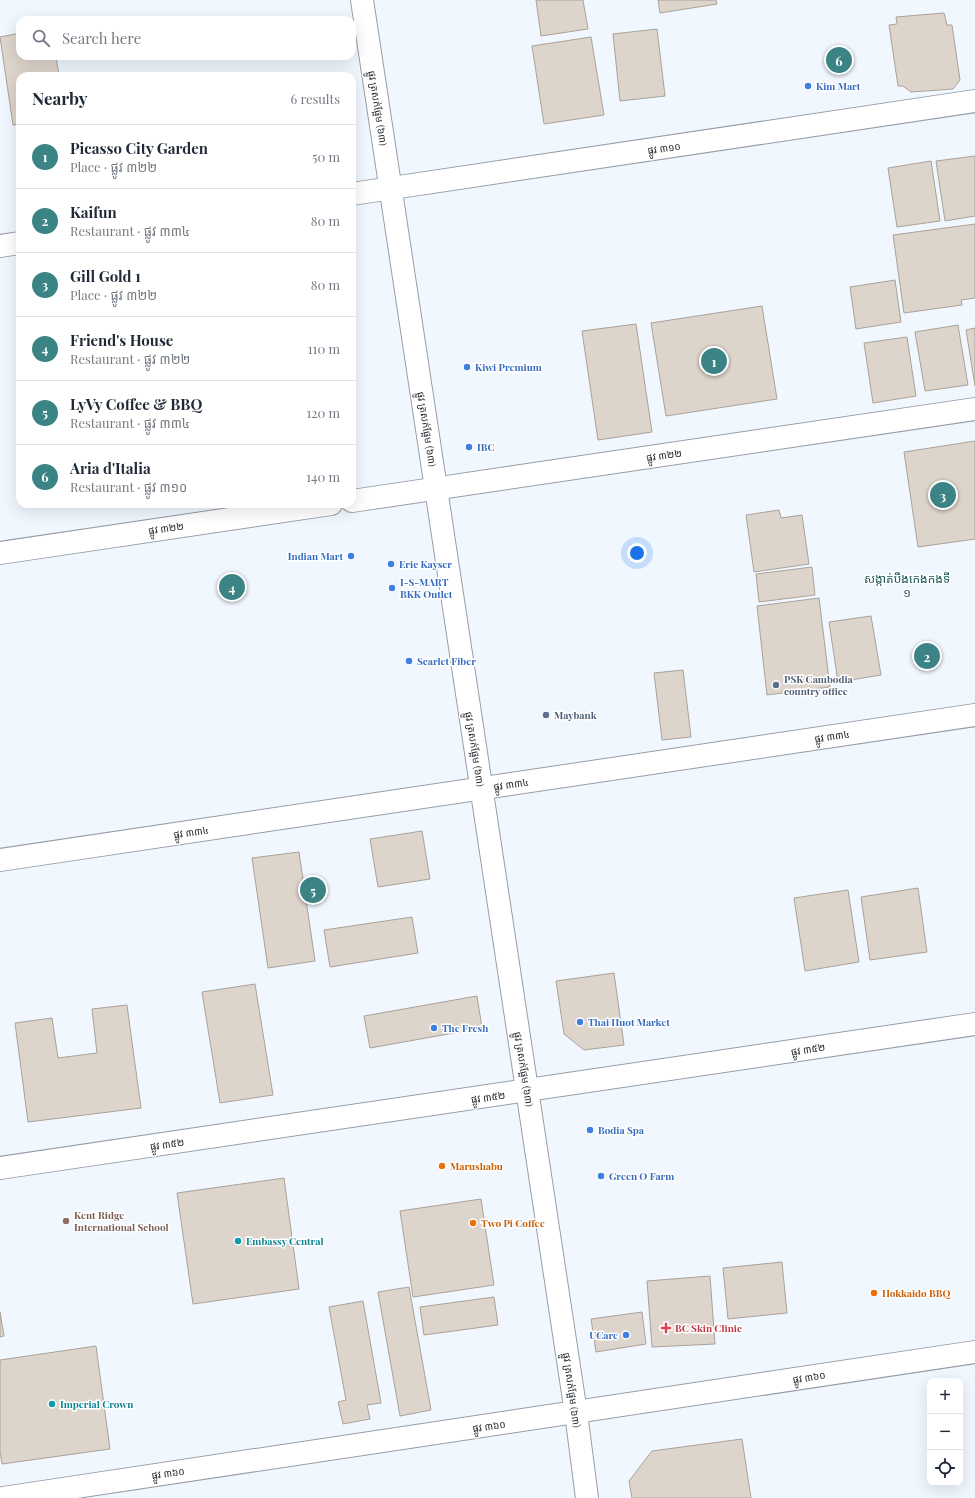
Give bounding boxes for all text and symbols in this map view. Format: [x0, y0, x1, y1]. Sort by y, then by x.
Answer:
search box [16, 16, 356, 60]
icon: search [30, 27, 52, 49]
text: Search here [62, 28, 141, 48]
pin: 6 [826, 45, 852, 75]
street label: ផ្លូវ ត្រសក់ផ្អែម (៦៣) [362, 69, 391, 147]
place label: Kim Mart [816, 79, 861, 93]
marker: Kim Mart [803, 81, 813, 91]
text: Nearby [32, 87, 87, 109]
text: 6 results [290, 90, 340, 107]
text: Picasso City Garden [70, 138, 208, 158]
street label: ផ្លូវ ៣១០ [646, 139, 682, 160]
text: 1 [43, 148, 47, 165]
text: 50 m [312, 148, 340, 165]
text: Place · ផ្លូវ ៣២២ [70, 158, 157, 175]
text: Kaifun [70, 202, 117, 222]
text: 2 [42, 212, 48, 229]
text: 80 m [311, 212, 340, 229]
text: Restaurant · ផ្លូវ ៣៣៤ [70, 222, 190, 239]
text: Gill Gold 1 [70, 266, 141, 286]
text: 3 [42, 276, 48, 293]
text: 80 m [311, 276, 340, 293]
text: Place · ផ្លូវ ៣២២ [70, 286, 157, 303]
text: Friend's House [70, 330, 173, 350]
text: 4 [42, 340, 48, 357]
text: 110 m [308, 340, 340, 357]
pin: 1 [701, 346, 727, 376]
text: Restaurant · ផ្លូវ ៣២២ [70, 350, 190, 367]
place label: Kiwi Premium [475, 360, 542, 374]
marker: Kiwi Premium [462, 362, 472, 372]
street label: ផ្លូវ ត្រសក់ផ្អែម (៦៣) [411, 390, 440, 468]
text: LyVy Coffee & BBQ [70, 394, 202, 414]
text: 5 [42, 404, 48, 421]
text: 120 m [306, 404, 340, 421]
text: Restaurant · ផ្លូវ ៣៣៤ [70, 414, 190, 431]
place label: IBC [477, 440, 495, 454]
marker: IBC [464, 442, 474, 452]
street label: ផ្លូវ ៣២២ [645, 446, 683, 467]
text: Aria d'Italia [70, 458, 151, 478]
text: 6 [41, 468, 49, 485]
text: 140 m [306, 468, 340, 485]
text: Restaurant · ផ្លូវ ៣១០ [70, 478, 187, 495]
pin: 3 [930, 480, 956, 510]
street label: ផ្លូវ ៣២២ [147, 519, 185, 540]
your location [627, 543, 647, 563]
place label: Indian Mart [288, 549, 343, 563]
marker: Indian Mart [346, 551, 356, 561]
place label: Eric Kayser [399, 557, 452, 571]
marker: Eric Kayser [386, 559, 396, 569]
district label: សង្កាត់បឹងកេងកងទី ១ [864, 570, 950, 600]
pin: 4 [219, 572, 245, 602]
place label: I-S-MART BKK Outlet [400, 575, 453, 601]
marker: I-S-MART BKK Outlet [387, 583, 397, 593]
pin: 2 [914, 641, 940, 671]
place label: Scarlet Fiber [417, 654, 476, 668]
marker: Scarlet Fiber [404, 656, 414, 666]
place label: PSK Cambodia country office [784, 672, 854, 698]
marker: PSK Cambodia country office [771, 680, 781, 690]
place label: Maybank [554, 708, 597, 722]
street label: ផ្លូវ ត្រសក់ផ្អែម (៦៣) [459, 710, 488, 788]
marker: Maybank [541, 710, 551, 720]
street label: ផ្លូវ ៣៣៤ [813, 726, 851, 749]
street label: ផ្លូវ ៣៣៤ [492, 774, 530, 797]
street label: ផ្លូវ ៣៣៤ [172, 823, 210, 844]
pin: 5 [300, 875, 326, 905]
place label: Thai Huot Market [588, 1015, 670, 1029]
marker: Thai Huot Market [575, 1017, 585, 1027]
place label: The Fresh [442, 1021, 488, 1035]
marker: The Fresh [429, 1023, 439, 1033]
street label: ផ្លូវ ត្រសក់ផ្អែម (៦៣) [508, 1030, 537, 1108]
street label: ផ្លូវ ៣៥២ [790, 1039, 827, 1062]
street label: ផ្លូវ ៣៥២ [470, 1088, 507, 1109]
place label: Bodia Spa [598, 1123, 645, 1137]
marker: Bodia Spa [585, 1125, 595, 1135]
street label: ផ្លូវ ៣៥២ [149, 1135, 186, 1156]
place label: Marushabu [450, 1159, 503, 1173]
marker: Marushabu [437, 1161, 447, 1171]
place label: Green O Farm [609, 1169, 674, 1183]
marker: Green O Farm [596, 1171, 606, 1181]
place label: Kent Ridge International School [74, 1208, 169, 1234]
marker: Kent Ridge International School [61, 1216, 71, 1226]
place label: Two Pi Coffee [481, 1216, 545, 1230]
marker: Two Pi Coffee [468, 1218, 478, 1228]
place label: Embassy Central [246, 1234, 324, 1248]
marker: Embassy Central [233, 1236, 243, 1246]
place label: Hokkaido BBQ [882, 1286, 950, 1300]
marker: Hokkaido BBQ [869, 1288, 879, 1298]
place label: BC Skin Clinic [675, 1321, 742, 1335]
marker: BC Skin Clinic [660, 1322, 672, 1334]
place label: UCare [589, 1328, 618, 1342]
marker: UCare [621, 1330, 631, 1340]
street label: ផ្លូវ ត្រសក់ផ្អែម (៦៣) [557, 1351, 584, 1429]
street label: ផ្លូវ ៣៦០ [791, 1367, 827, 1389]
map controls [927, 1378, 963, 1486]
button: + [927, 1378, 963, 1414]
place label: Imperial Crown [60, 1397, 134, 1411]
marker: Imperial Crown [47, 1399, 57, 1409]
button: − [927, 1414, 963, 1450]
street label: ផ្លូវ ៣៦០ [471, 1417, 507, 1438]
button: locate [927, 1450, 963, 1486]
street label: ផ្លូវ ៣៦០ [150, 1464, 186, 1485]

